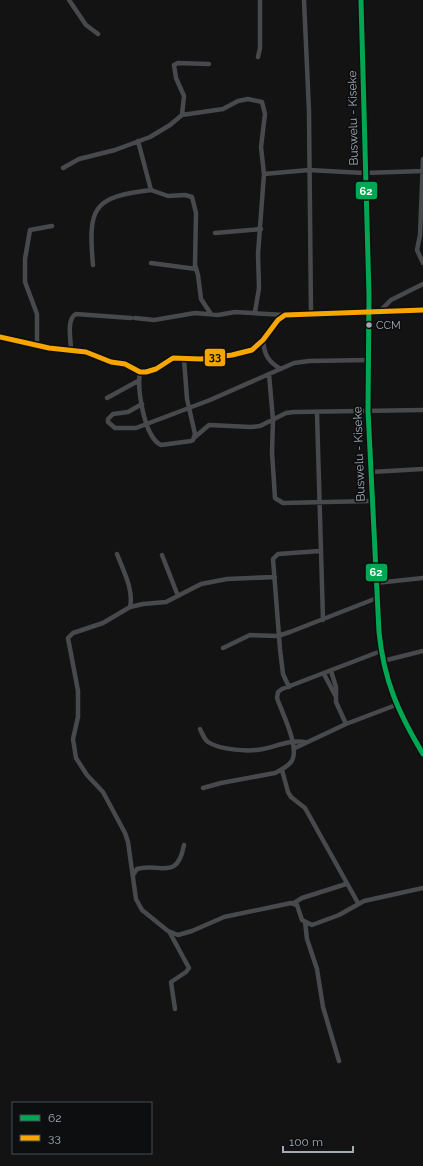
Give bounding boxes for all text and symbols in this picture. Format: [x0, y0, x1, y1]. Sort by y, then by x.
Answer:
street label: Buswelu - Kiseke [345, 70, 361, 166]
line badge: 62 [355, 181, 378, 200]
text: 62 [360, 185, 372, 198]
place label: CCM [376, 319, 401, 332]
marker: CCM [364, 320, 374, 330]
line badge: 33 [204, 348, 226, 367]
text: 33 [209, 351, 221, 364]
street label: Buswelu - Kiseke [350, 406, 368, 502]
line badge: 62 [365, 563, 388, 582]
text: 62 [370, 566, 382, 579]
legend [12, 1102, 152, 1154]
text: 62 [48, 1111, 62, 1125]
scale bar [283, 1128, 353, 1154]
text: 33 [48, 1131, 61, 1145]
text: 100 m [289, 1135, 323, 1149]

